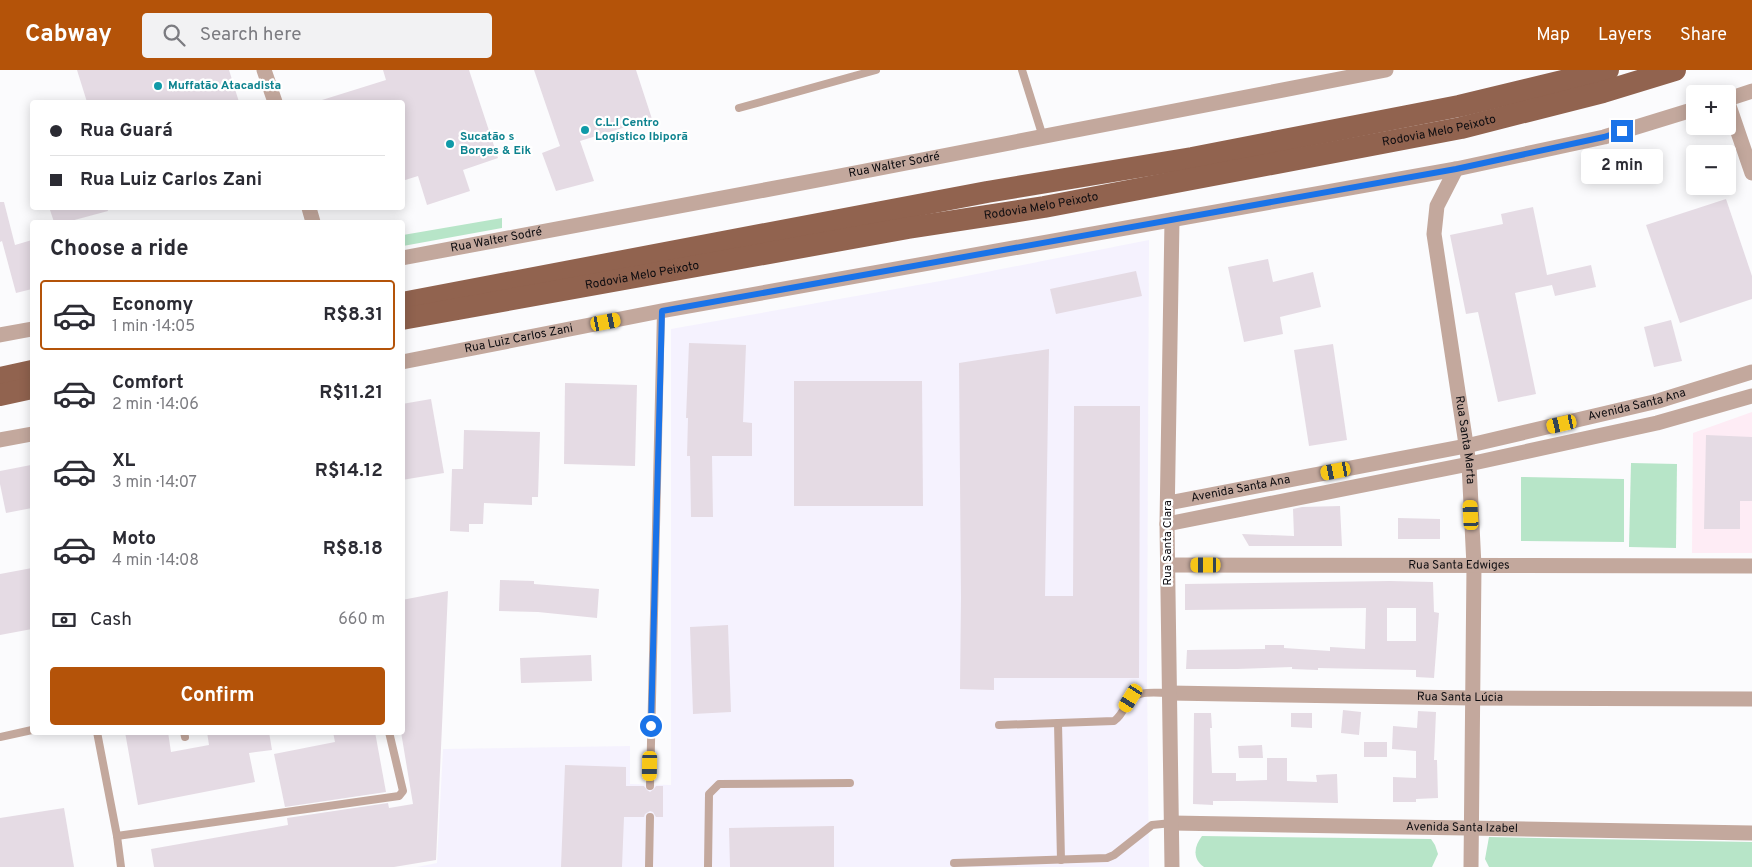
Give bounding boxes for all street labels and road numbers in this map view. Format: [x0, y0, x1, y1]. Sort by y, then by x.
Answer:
street label: Rodovia Melo Peixoto [1381, 111, 1498, 151]
street label: Rua Walter Sodré [847, 149, 941, 182]
street label: Rodovia Melo Peixoto [983, 189, 1100, 224]
street label: Rua Walter Sodré [449, 224, 543, 257]
street label: Rodovia Melo Peixoto [584, 258, 701, 294]
street label: Rua Luiz Carlos Zani [463, 320, 574, 358]
street label: Avenida Santa Ana [1586, 385, 1688, 425]
street label: Rua Santa Marta [1451, 395, 1478, 484]
street label: Avenida Santa Ana [1190, 472, 1292, 506]
street label: Rua Santa Clara [1160, 500, 1176, 586]
street label: Rua Santa Edwiges [1408, 557, 1510, 574]
street label: Rua Santa Lúcia [1417, 689, 1503, 706]
street label: Avenida Santa Izabel [1406, 819, 1518, 837]

